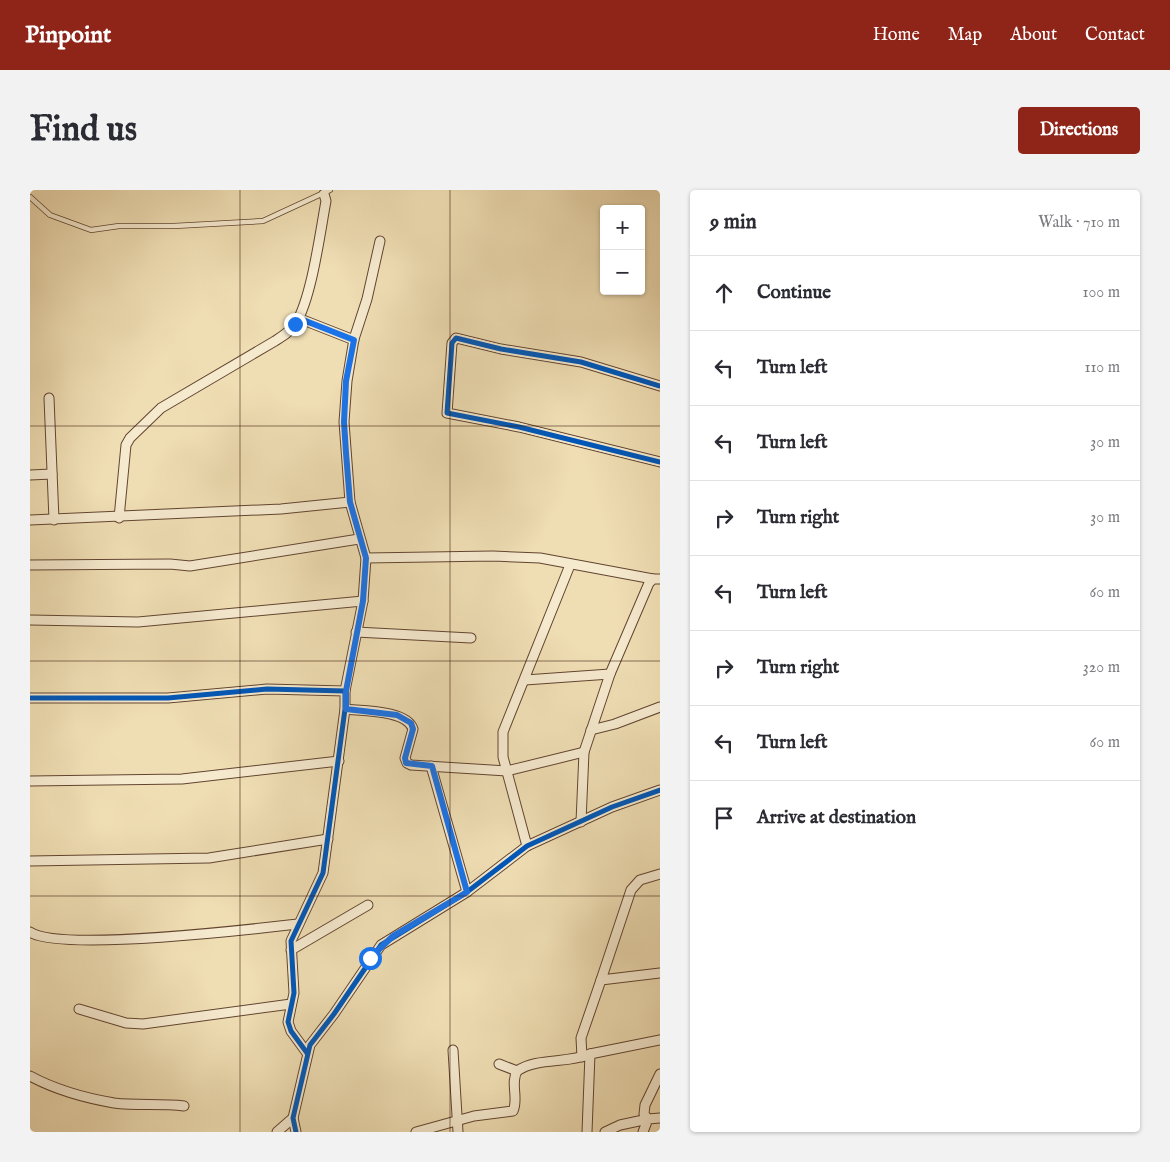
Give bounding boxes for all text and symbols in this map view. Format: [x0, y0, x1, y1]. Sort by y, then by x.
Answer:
text: Pinpoint [25, 20, 111, 51]
text: Home [873, 24, 920, 47]
text: Map [948, 24, 982, 47]
text: About [1010, 24, 1057, 47]
text: Contact [1085, 24, 1145, 47]
button: Directions [1018, 107, 1140, 154]
text: Find us [30, 108, 137, 153]
map controls [600, 205, 645, 295]
button: + [600, 205, 645, 250]
text: 9 min [710, 209, 757, 236]
text: Walk · 710 m [1038, 213, 1120, 233]
button: − [600, 250, 645, 295]
icon: ahead [710, 279, 738, 307]
text: Continue [757, 281, 831, 305]
text: 100 m [1083, 283, 1120, 303]
route end [284, 313, 307, 336]
icon: left [710, 354, 738, 382]
text: Turn left [757, 356, 828, 380]
text: 110 m [1084, 358, 1120, 378]
icon: left [710, 429, 738, 457]
text: Turn left [757, 431, 828, 455]
text: 30 m [1090, 433, 1120, 453]
icon: right [710, 504, 738, 532]
text: Turn right [757, 506, 839, 530]
text: 30 m [1090, 508, 1120, 528]
icon: left [710, 579, 738, 607]
text: Turn left [757, 581, 828, 605]
text: 60 m [1090, 583, 1120, 603]
icon: right [710, 654, 738, 682]
text: Turn right [757, 656, 839, 680]
text: 320 m [1083, 658, 1120, 678]
icon: left [710, 729, 738, 757]
text: Turn left [757, 731, 828, 755]
text: 60 m [1090, 733, 1120, 753]
icon: arrive [710, 804, 738, 832]
text: Arrive at destination [757, 806, 916, 830]
route start [359, 947, 382, 970]

